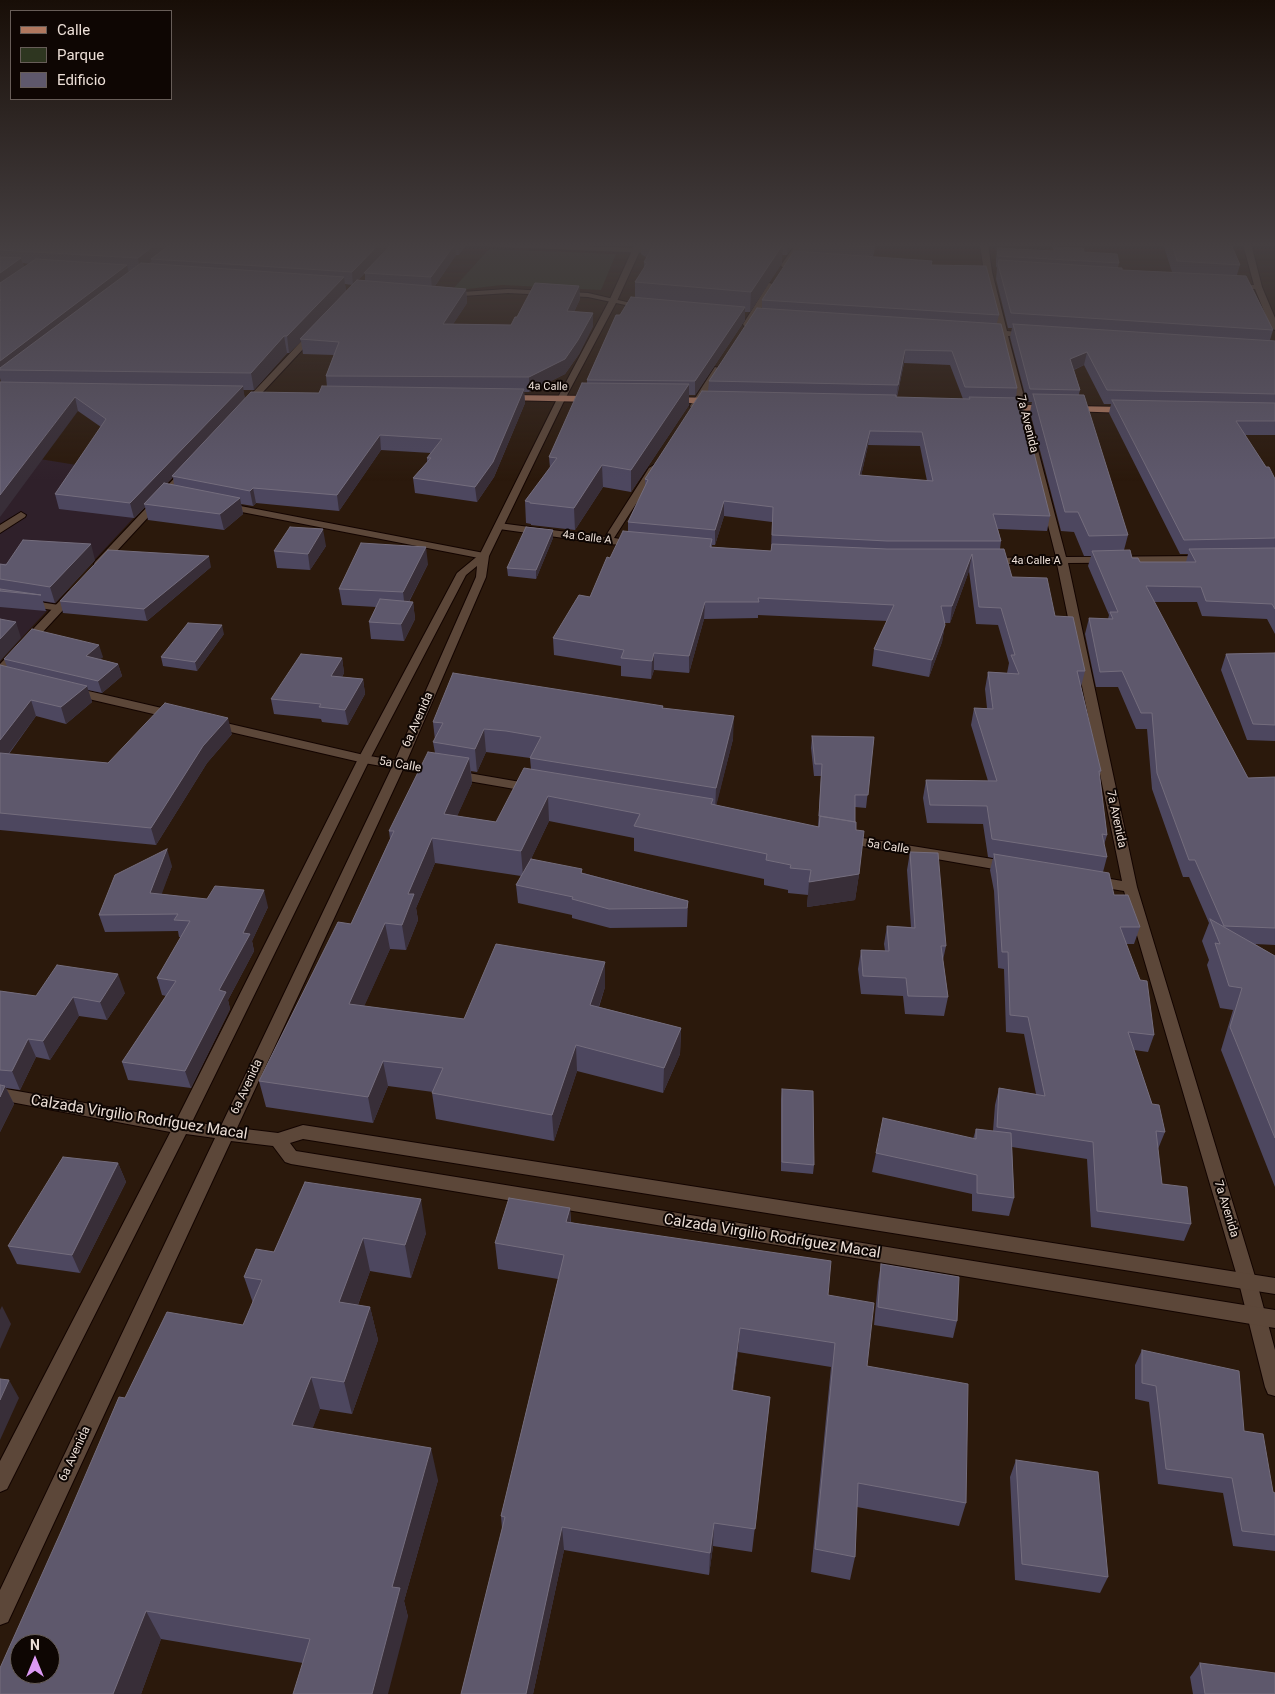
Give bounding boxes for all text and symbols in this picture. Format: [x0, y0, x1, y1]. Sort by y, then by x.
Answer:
legend [10, 10, 172, 100]
text: Calle [57, 21, 90, 39]
text: Parque [57, 46, 104, 64]
text: Edificio [57, 71, 106, 89]
street label: 4a Calle [528, 380, 568, 394]
street label: 7a Avenida [1013, 394, 1041, 454]
street label: 4a Calle A [562, 528, 612, 548]
street label: 4a Calle A [1011, 554, 1061, 568]
street label: 6a Avenida [399, 690, 437, 750]
street label: 5a Calle [378, 754, 422, 776]
street label: 7a Avenida [1103, 789, 1129, 849]
street label: 5a Calle [866, 837, 910, 857]
street label: 6a Avenida [228, 1057, 266, 1117]
street label: Calzada Virgilio Rodríguez Macal [29, 1092, 249, 1144]
street label: 7a Avenida [1211, 1179, 1241, 1239]
street label: Calzada Virgilio Rodríguez Macal [662, 1211, 882, 1263]
street label: 6a Avenida [56, 1424, 94, 1484]
north arrow [10, 1634, 60, 1684]
text: N [30, 1637, 40, 1653]

